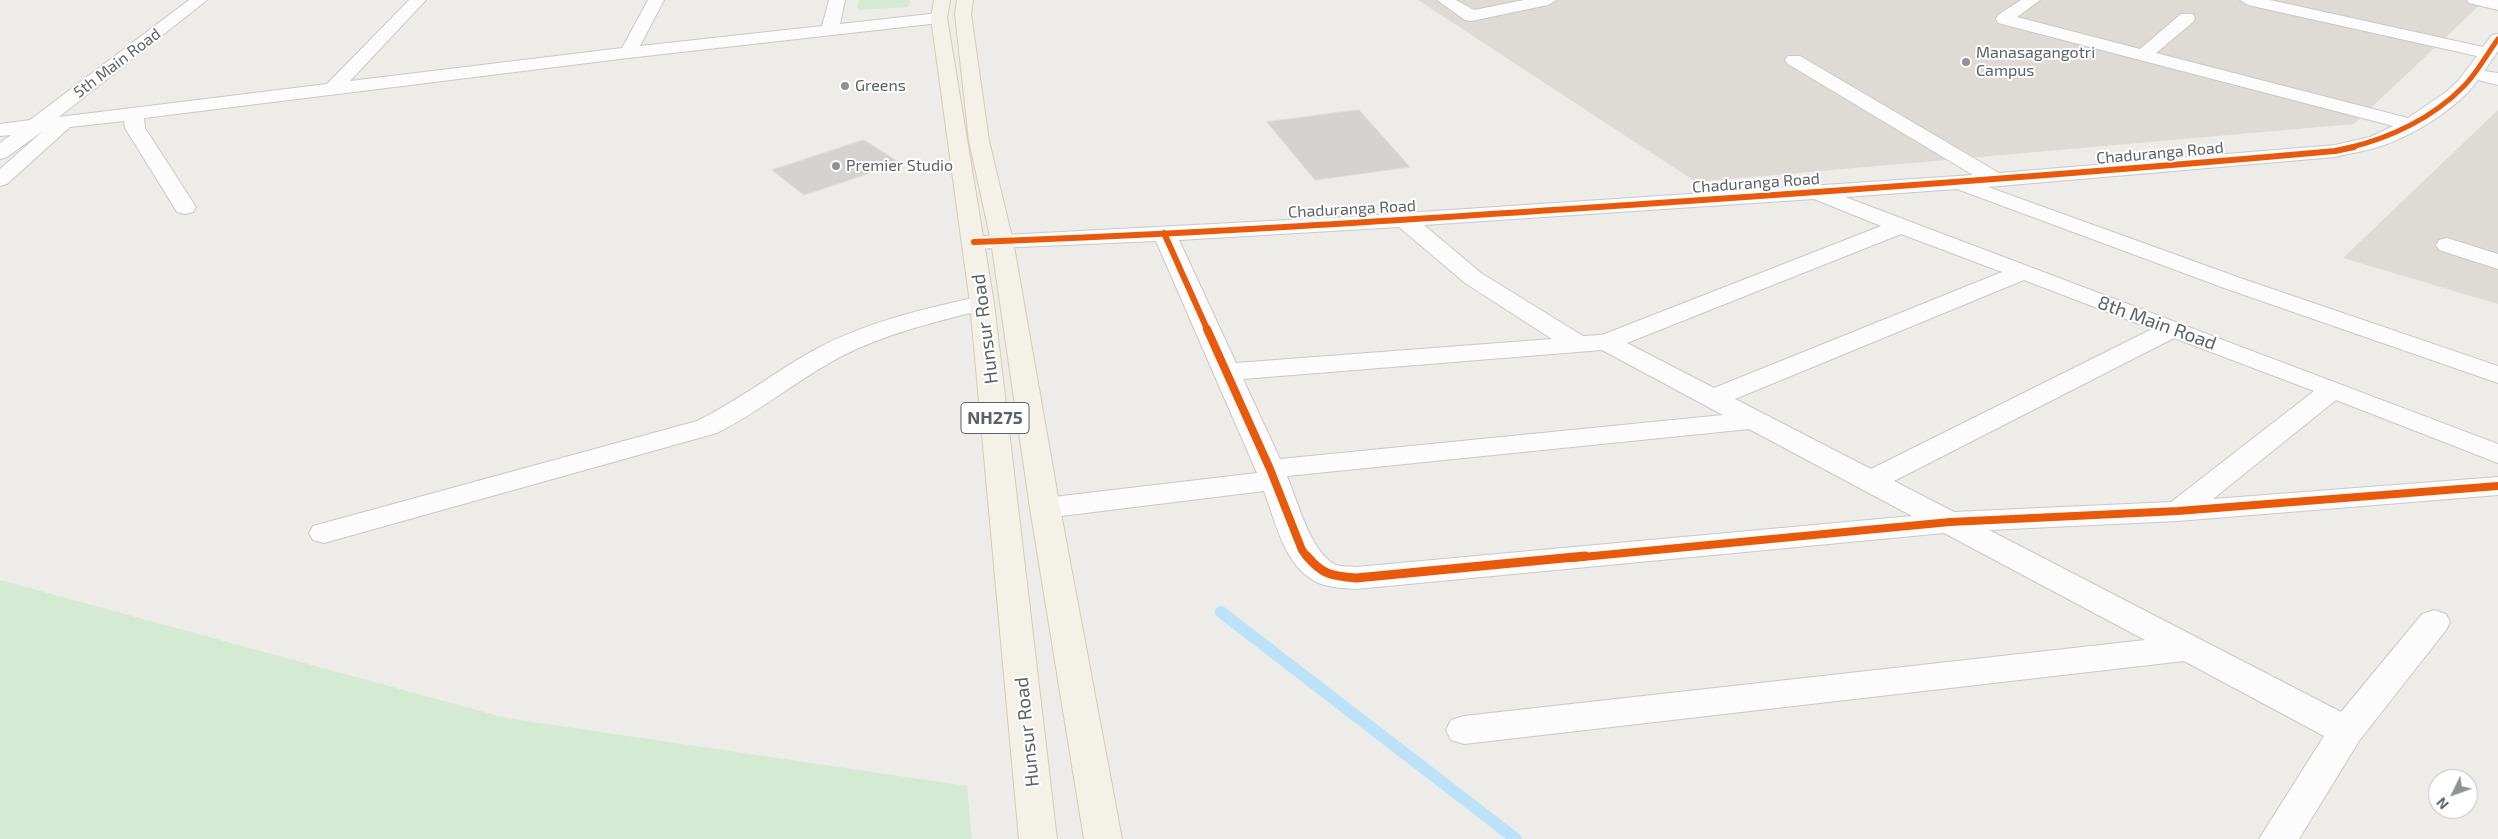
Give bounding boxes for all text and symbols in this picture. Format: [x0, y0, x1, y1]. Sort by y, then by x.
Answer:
street label: 5th Main Road [70, 24, 164, 102]
place label: Manasagangotri Campus [1976, 43, 2095, 81]
marker: Manasagangotri Campus [1960, 56, 1972, 68]
place label: Greens [855, 76, 906, 96]
marker: Greens [839, 80, 851, 92]
street label: Chaduranga Road [2095, 138, 2225, 168]
place label: Premier Studio [846, 156, 953, 176]
marker: Premier Studio [830, 160, 842, 172]
street label: Chaduranga Road [1691, 169, 1821, 197]
street label: Chaduranga Road [1288, 196, 1416, 222]
street label: Hunsur Road [967, 273, 1003, 385]
street label: 8th Main Road [2094, 291, 2220, 355]
road number: NH275 [961, 402, 1029, 433]
street label: Hunsur Road [1010, 676, 1044, 788]
north arrow [2428, 769, 2478, 819]
text: N [2433, 794, 2452, 813]

